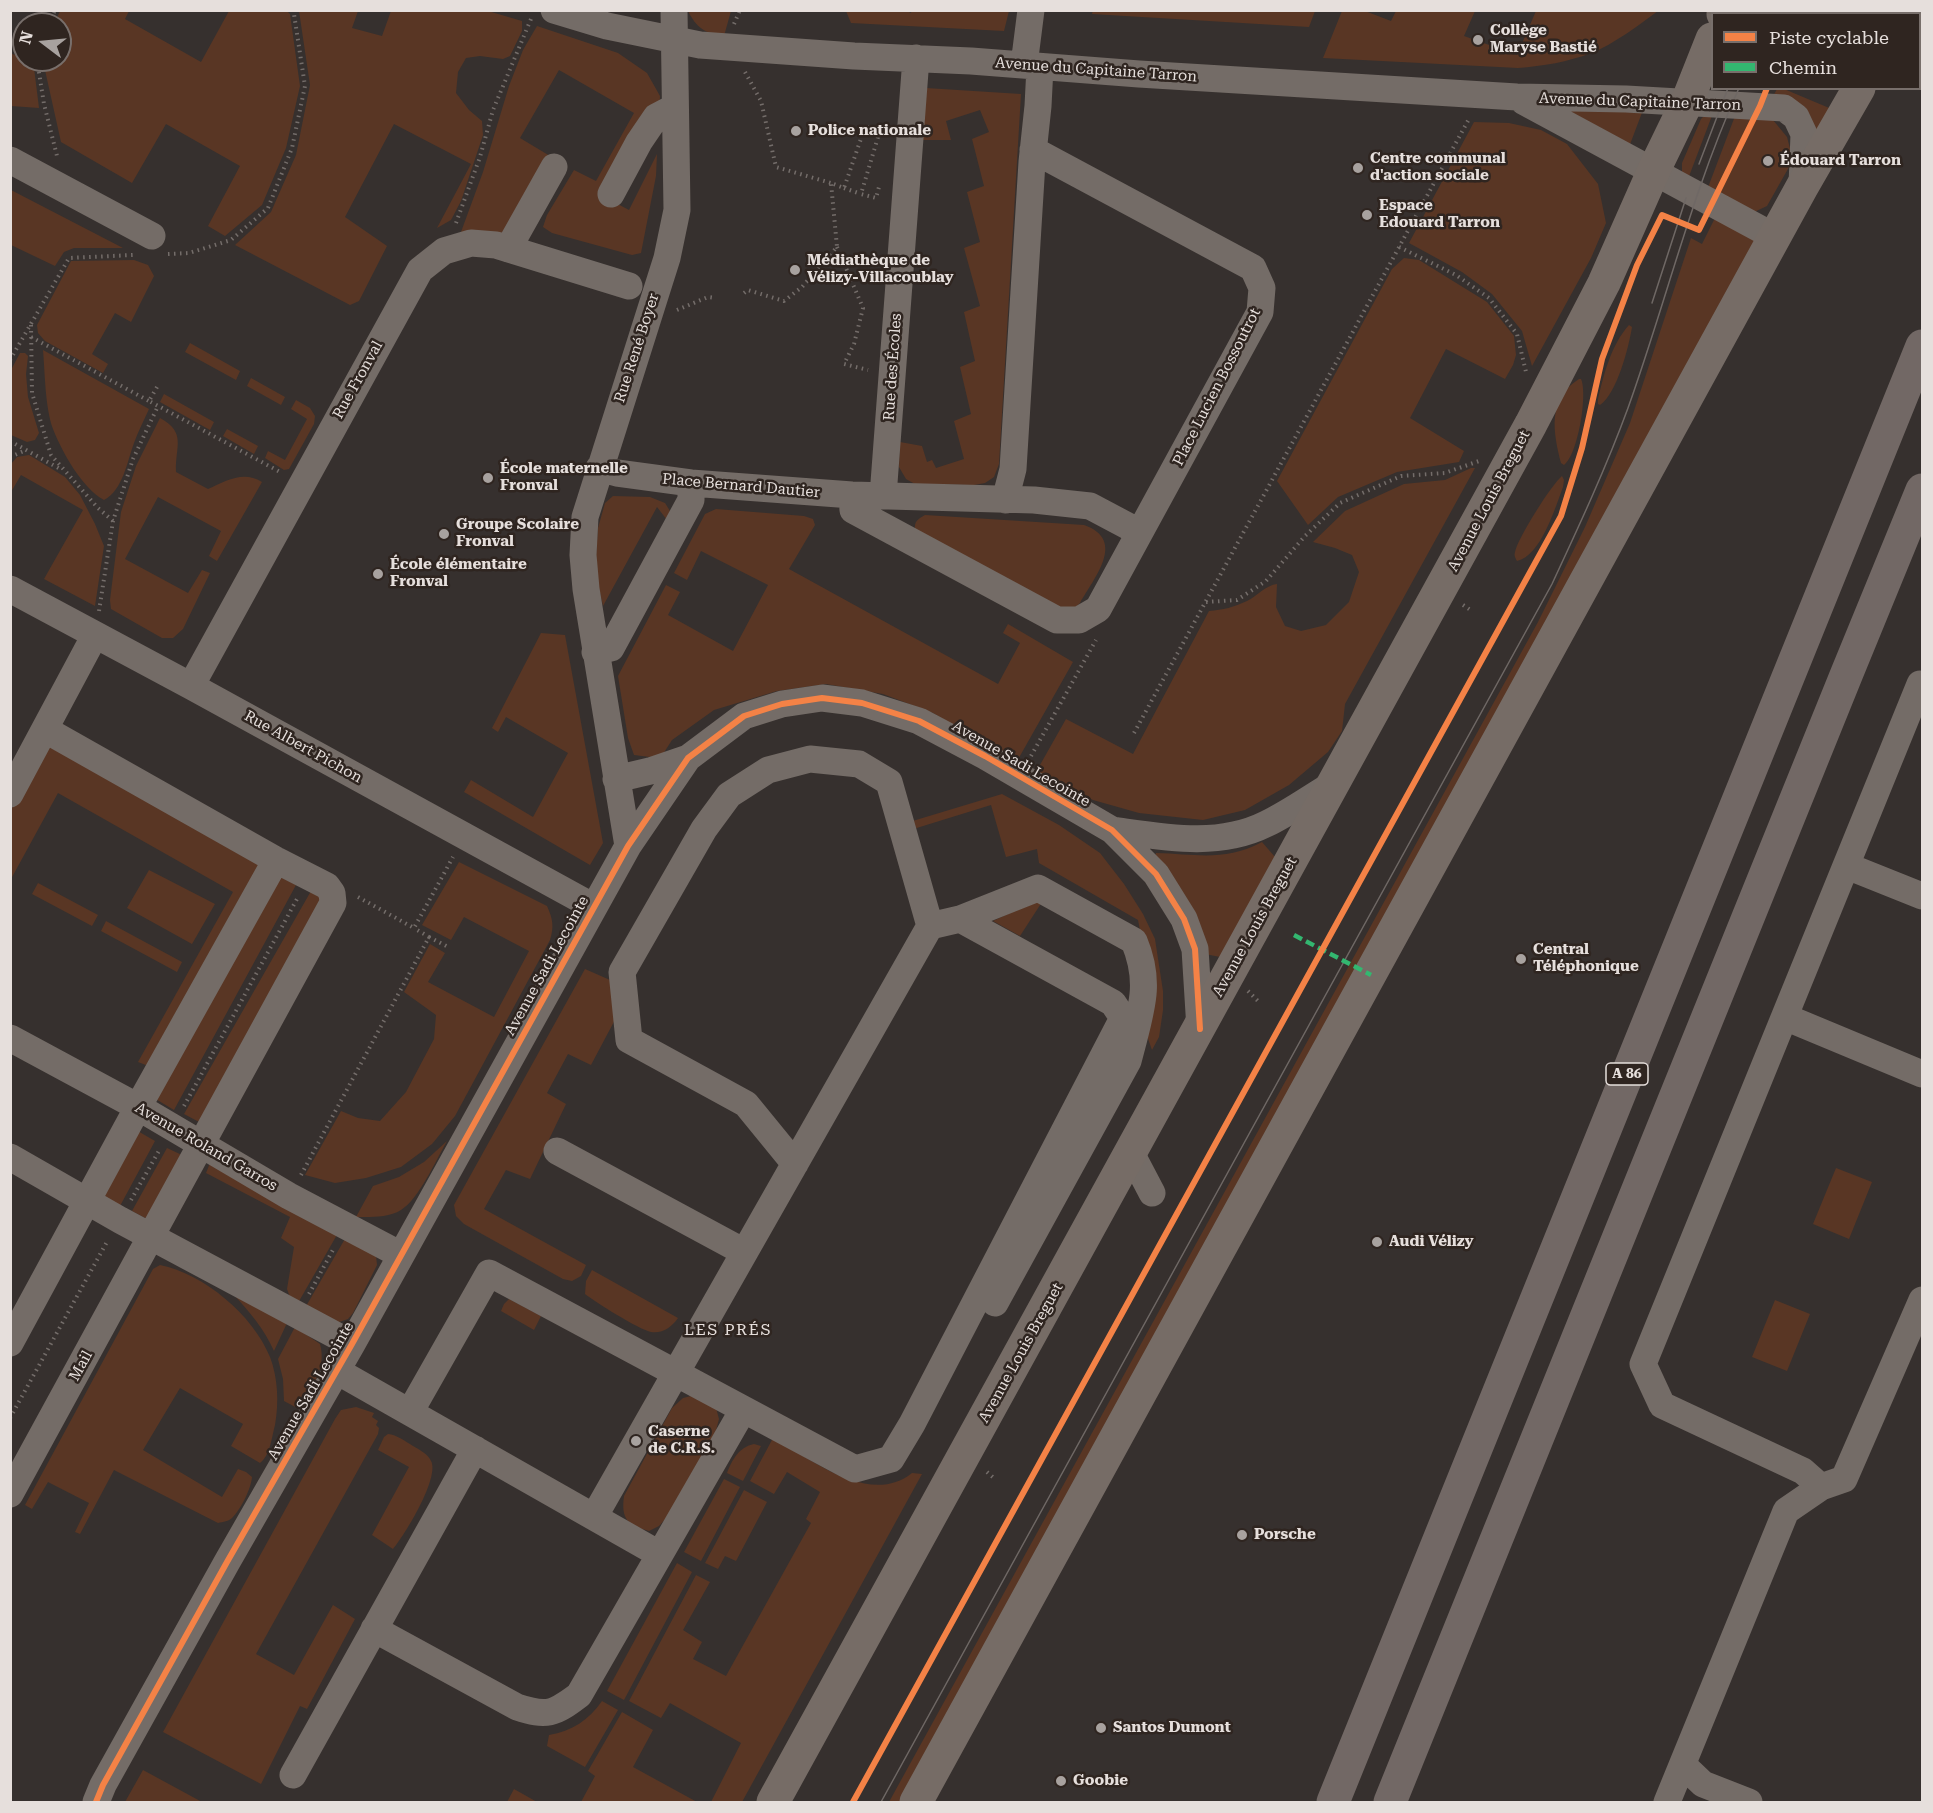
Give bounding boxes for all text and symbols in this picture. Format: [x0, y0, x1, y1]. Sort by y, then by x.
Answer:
north arrow [12, 12, 72, 72]
legend [1711, 12, 1921, 90]
place label: Collège Maryse Bastié [1490, 22, 1597, 57]
text: Piste cyclable [1769, 27, 1889, 48]
text: N [15, 29, 37, 46]
marker: Collège Maryse Bastié [1471, 33, 1485, 47]
street label: Avenue du Capitaine Tarron [995, 54, 1197, 86]
text: Chemin [1769, 57, 1837, 78]
street label: Avenue du Capitaine Tarron [1539, 89, 1741, 115]
place label: Police nationale [808, 122, 931, 140]
marker: Police nationale [789, 124, 803, 138]
place label: Centre communal d'action sociale [1370, 150, 1506, 185]
place label: Édouard Tarron [1780, 152, 1901, 170]
marker: Édouard Tarron [1761, 154, 1775, 168]
marker: Centre communal d'action sociale [1351, 161, 1365, 175]
place label: Espace Edouard Tarron [1379, 197, 1500, 232]
marker: Espace Edouard Tarron [1360, 208, 1374, 222]
place label: Médiathèque de Vélizy-Villacoublay [807, 252, 954, 287]
marker: Médiathèque de Vélizy-Villacoublay [788, 263, 802, 277]
street label: Rue René Boyer [611, 291, 663, 405]
street label: Place Lucien Bossoutrot [1169, 305, 1265, 469]
street label: Rue des Écoles [880, 313, 906, 421]
street label: Rue Fronval [329, 338, 387, 422]
street label: Avenue Louis Breguet [1444, 427, 1534, 575]
place label: École maternelle Fronval [500, 460, 628, 495]
street label: Place Bernard Dautier [661, 470, 821, 502]
marker: École maternelle Fronval [481, 471, 495, 485]
place label: Groupe Scolaire Fronval [456, 516, 579, 551]
marker: Groupe Scolaire Fronval [437, 527, 451, 541]
place label: École élémentaire Fronval [390, 556, 527, 591]
marker: École élémentaire Fronval [371, 567, 385, 581]
street label: Rue Albert Pichon [241, 707, 365, 787]
street label: Avenue Sadi Lecointe [949, 717, 1093, 811]
street label: Avenue Louis Breguet [1209, 854, 1301, 1000]
street label: Avenue Sadi Lecointe [501, 893, 593, 1039]
place label: Central Téléphonique [1533, 941, 1639, 976]
marker: Central Téléphonique [1514, 952, 1528, 966]
road number: A 86 [1606, 1063, 1648, 1085]
street label: Avenue Roland Garros [132, 1099, 280, 1195]
place label: Audi Vélizy [1389, 1233, 1474, 1251]
marker: Audi Vélizy [1370, 1235, 1384, 1249]
street label: Avenue Louis Breguet [975, 1280, 1067, 1426]
street label: Avenue Sadi Lecointe [264, 1319, 358, 1463]
district label: LES PRÉS [684, 1320, 772, 1340]
street label: Mail [65, 1348, 97, 1384]
place label: Caserne de C.R.S. [648, 1423, 715, 1458]
marker: Caserne de C.R.S. [629, 1434, 643, 1448]
place label: Porsche [1254, 1526, 1316, 1544]
marker: Porsche [1235, 1528, 1249, 1542]
place label: Santos Dumont [1113, 1719, 1231, 1737]
marker: Santos Dumont [1094, 1721, 1108, 1735]
place label: Goobie [1073, 1772, 1128, 1790]
marker: Goobie [1054, 1774, 1068, 1788]

